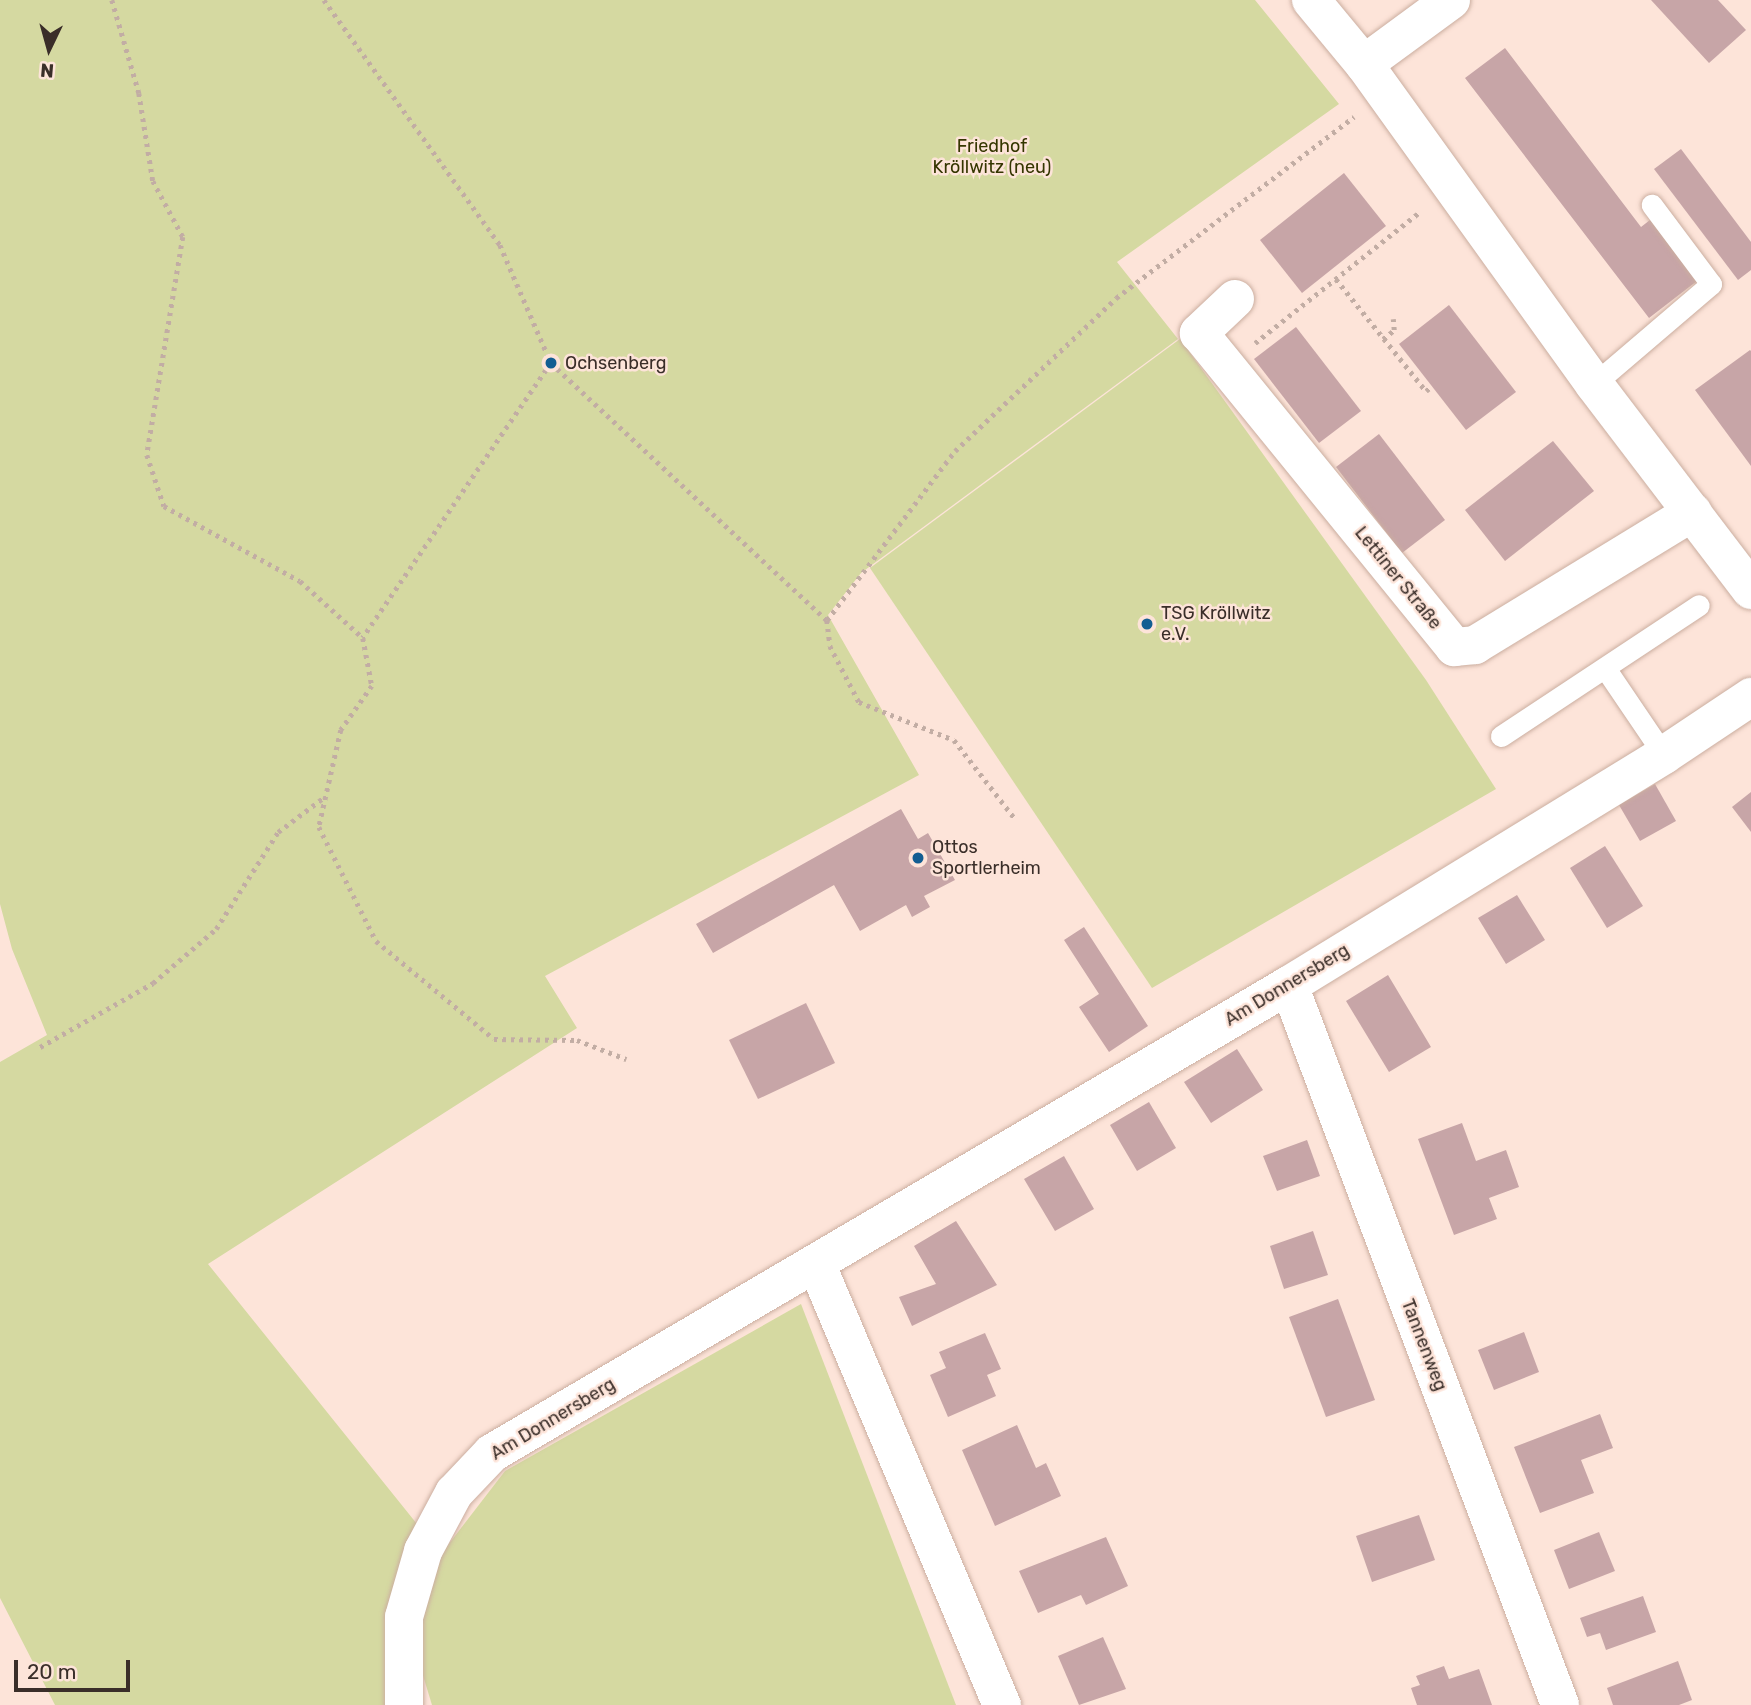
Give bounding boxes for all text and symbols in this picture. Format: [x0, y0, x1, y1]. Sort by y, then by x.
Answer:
north arrow [14, 14, 84, 84]
text: N [39, 58, 55, 82]
park label: Friedhof Kröllwitz (neu) [933, 136, 1051, 178]
place label: Ochsenberg [565, 352, 666, 374]
marker: Ochsenberg [543, 355, 559, 371]
street label: Lettiner Straße [1350, 522, 1446, 634]
place label: TSG Kröllwitz e.V. [1161, 603, 1271, 646]
marker: TSG Kröllwitz e.V. [1139, 616, 1155, 632]
place label: Ottos Sportlerheim [932, 837, 1041, 880]
marker: Ottos Sportlerheim [910, 850, 926, 866]
street label: Am Donnersberg [1221, 939, 1353, 1031]
street label: Tannenweg [1397, 1296, 1451, 1394]
street label: Am Donnersberg [487, 1373, 619, 1465]
scale bar [18, 1646, 133, 1690]
text: 20 m [27, 1659, 76, 1684]

